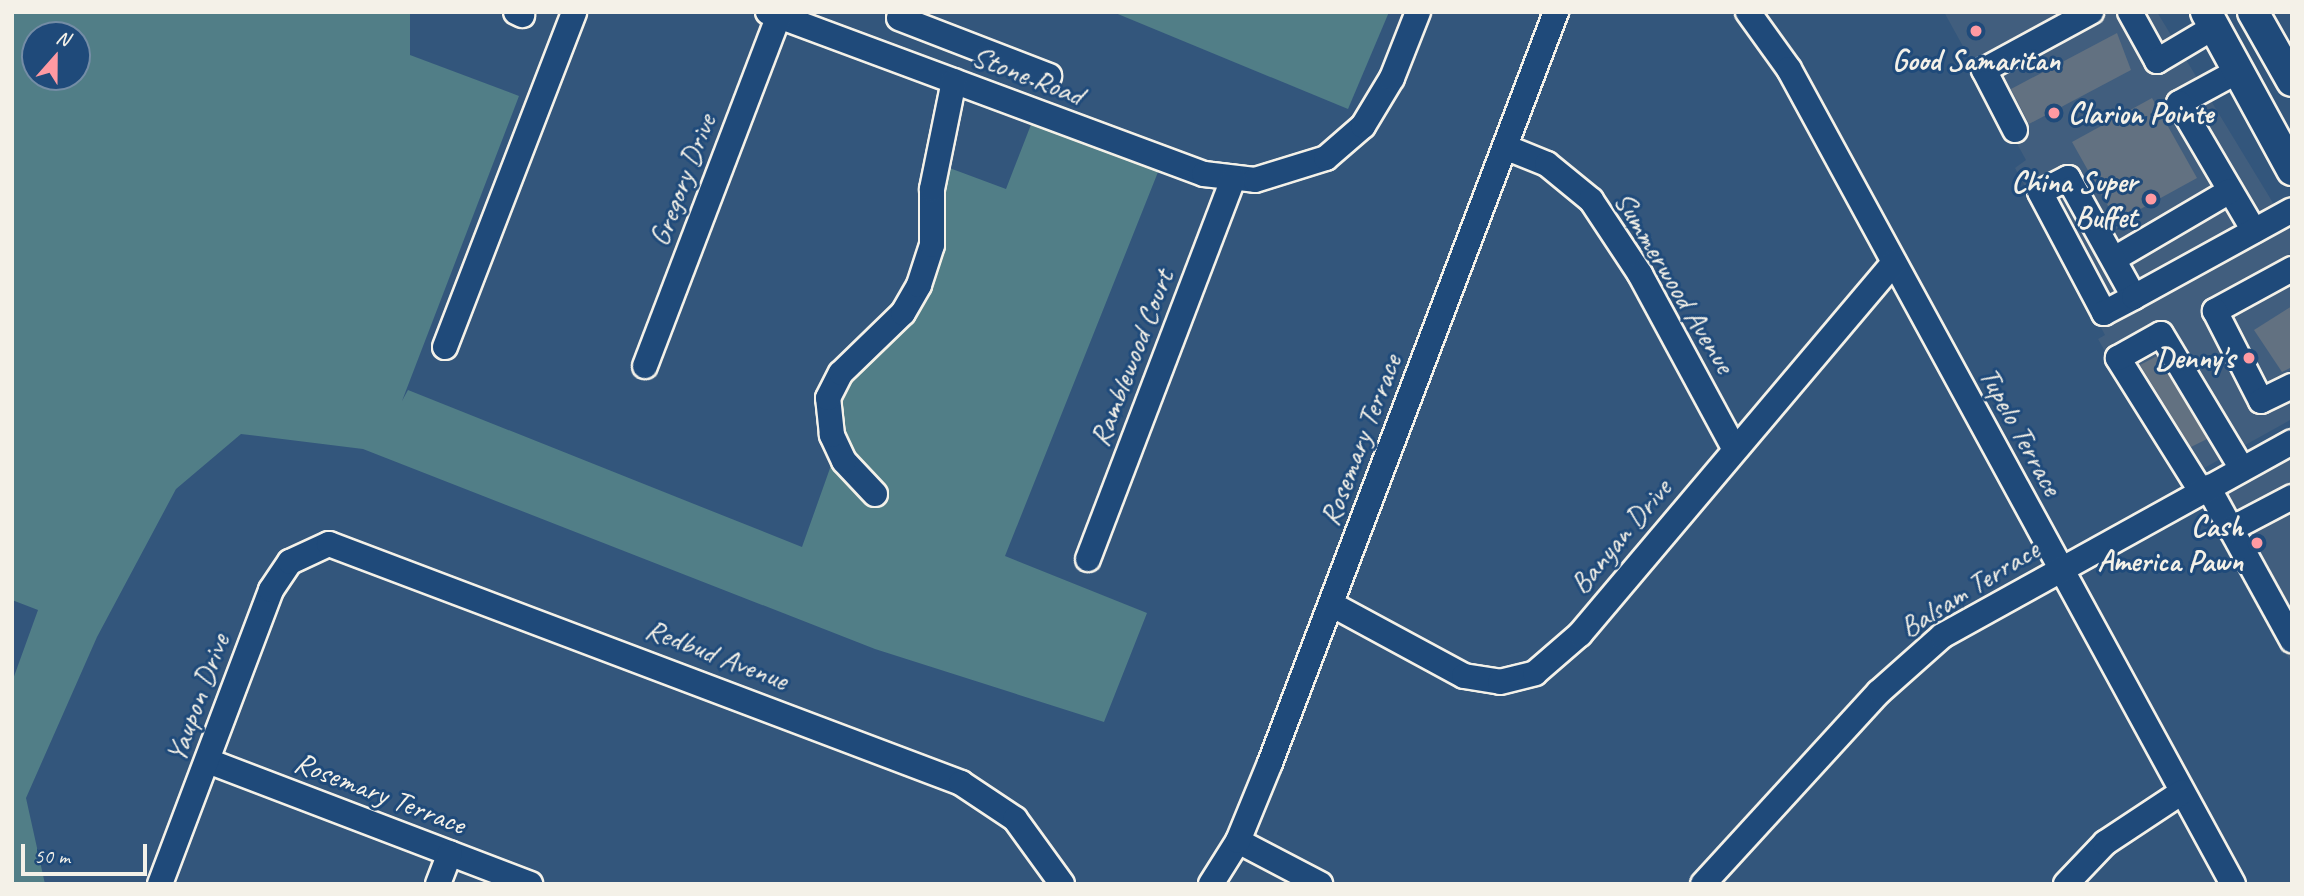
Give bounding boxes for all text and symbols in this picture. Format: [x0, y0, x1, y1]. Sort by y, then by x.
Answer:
north arrow [21, 21, 91, 91]
marker: Good Samaritan [1968, 23, 1984, 39]
text: N [53, 25, 73, 52]
street label: Stone Road [967, 37, 1089, 113]
place label: Good Samaritan [1893, 42, 2059, 78]
place label: Clarion Pointe [2068, 95, 2213, 131]
marker: Clarion Pointe [2046, 105, 2062, 121]
street label: Gregory Drive [640, 109, 724, 251]
place label: China Super Buffet [2012, 164, 2137, 234]
street label: Summerwood Avenue [1607, 185, 1743, 379]
marker: China Super Buffet [2143, 191, 2159, 207]
street label: Ramblewood Court [1081, 265, 1181, 451]
place label: Denny's [2155, 340, 2235, 376]
street label: Rosemary Terrace [1311, 349, 1409, 531]
marker: Denny's [2241, 350, 2257, 366]
street label: Tupelo Terrace [1971, 360, 2071, 502]
street label: Banyan Drive [1562, 471, 1678, 601]
place label: Cash America Pawn [2097, 508, 2243, 578]
street label: Balsam Terrace [1894, 532, 2044, 644]
marker: Cash America Pawn [2249, 535, 2265, 551]
street label: Redbud Avenue [641, 610, 793, 698]
street label: Yaupon Drive [157, 629, 237, 767]
street label: Rosemary Terrace [289, 744, 471, 842]
scale bar [24, 830, 150, 874]
text: 50 m [34, 843, 70, 869]

